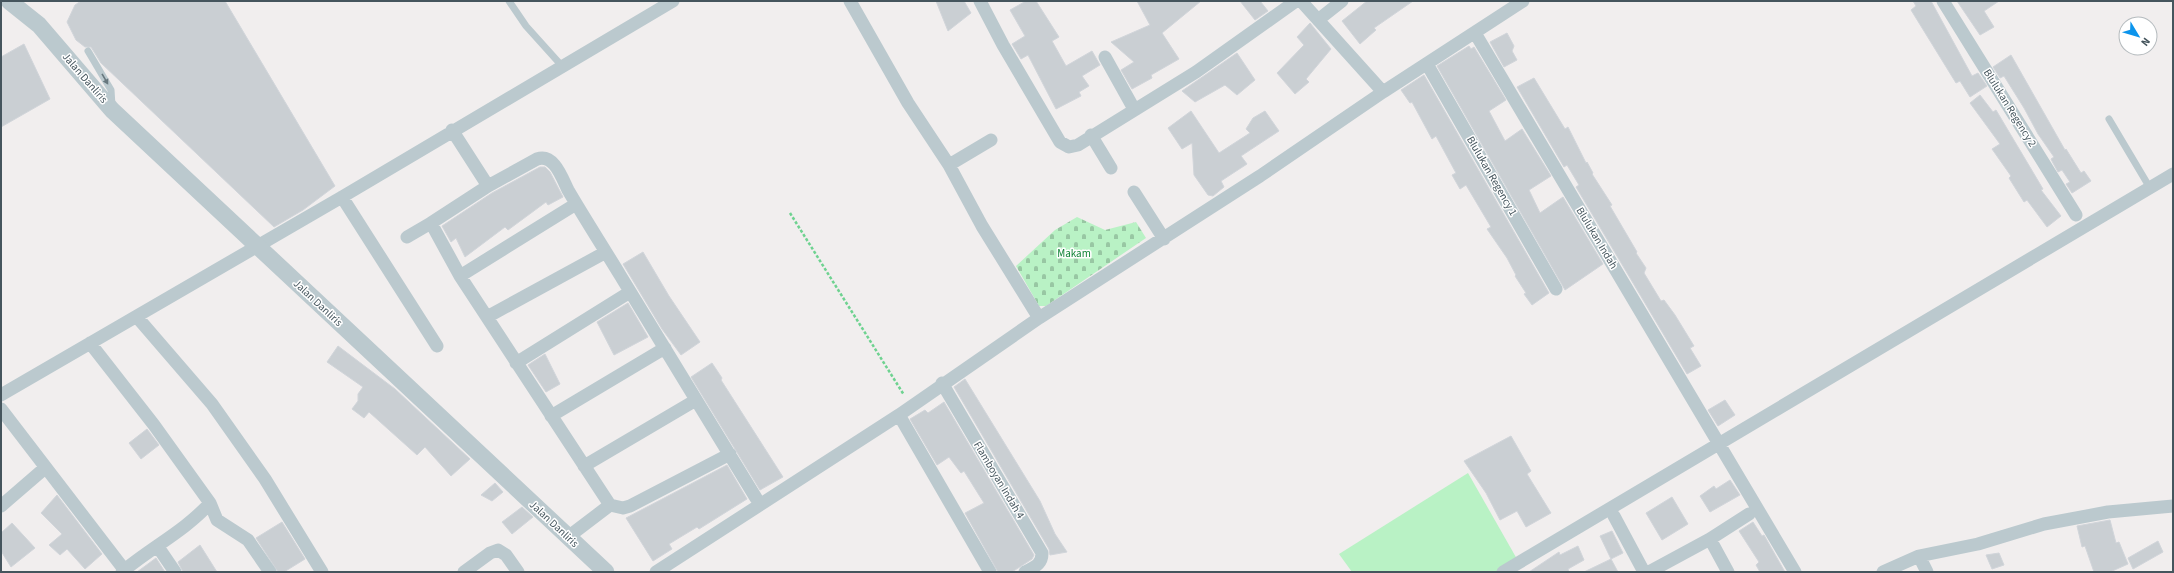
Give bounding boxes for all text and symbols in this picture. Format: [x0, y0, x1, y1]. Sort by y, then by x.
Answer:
north arrow [2118, 16, 2158, 56]
text: N [2137, 34, 2154, 49]
street label: Jalan Danliris [59, 50, 111, 107]
street label: Blulukan Regency 2 [1980, 66, 2040, 150]
one-way arrow [102, 73, 109, 84]
street label: Blulukan Regency 1 [1463, 134, 1521, 218]
street label: Blulukan Indah [1573, 204, 1621, 272]
park label: Makam [1057, 246, 1091, 261]
street label: Jalan Danliris [290, 276, 346, 330]
street label: Flamboyan Indah 4 [970, 439, 1028, 522]
street label: Jalan Danliris [526, 497, 582, 551]

